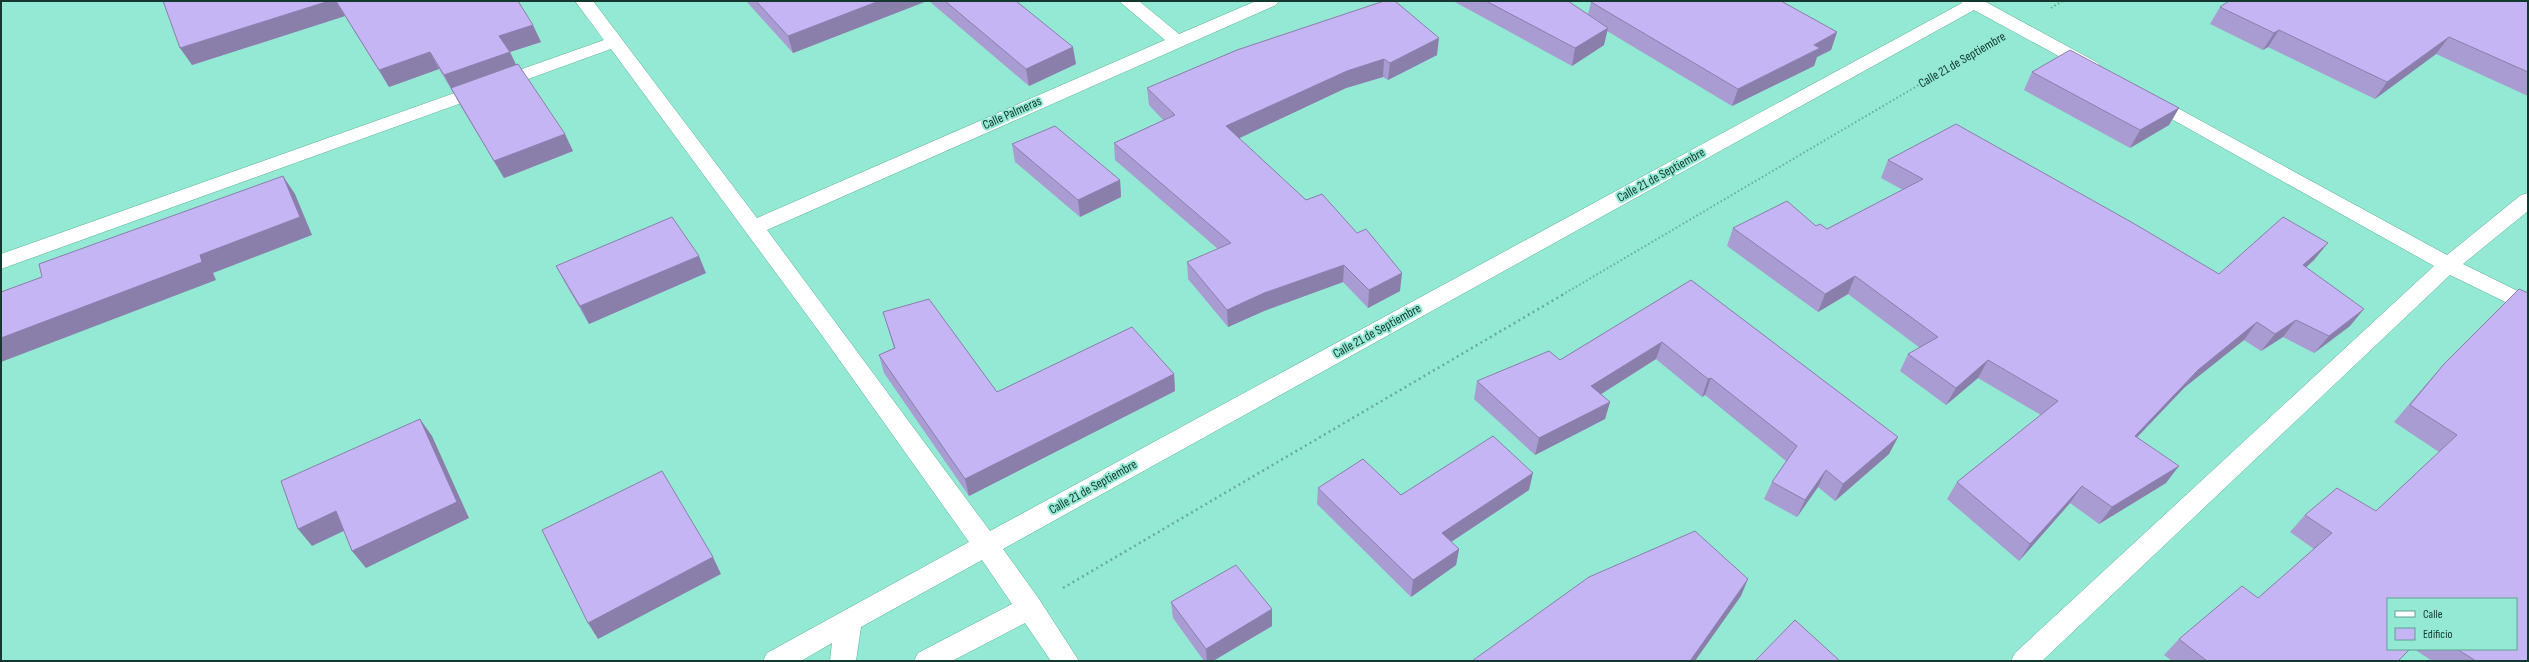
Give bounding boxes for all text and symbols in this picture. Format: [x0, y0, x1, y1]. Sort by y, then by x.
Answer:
street label: Calle 21 de Septiembre [1915, 29, 2009, 91]
street label: Calle Palmeras [980, 93, 1044, 133]
street label: Calle 21 de Septiembre [1614, 144, 1708, 206]
street label: Calle 21 de Septiembre [1330, 300, 1424, 362]
street label: Calle 21 de Septiembre [1046, 456, 1140, 518]
legend [2387, 598, 2517, 650]
text: Calle [2423, 607, 2443, 622]
text: Edificio [2423, 627, 2452, 642]

